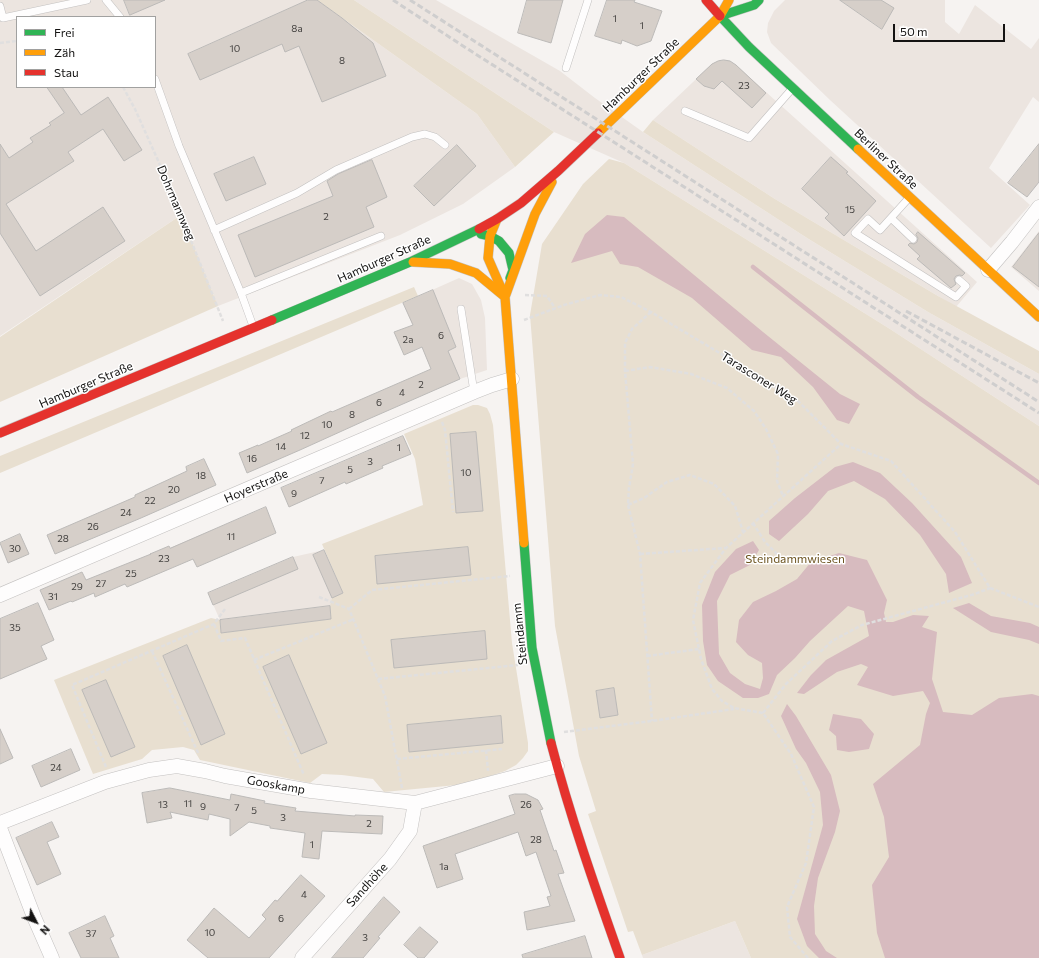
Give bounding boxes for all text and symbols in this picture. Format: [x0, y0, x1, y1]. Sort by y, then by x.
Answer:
house number: 1 [613, 13, 617, 25]
legend [16, 16, 156, 88]
scale bar [895, 16, 1007, 42]
house number: 1 [640, 20, 644, 32]
house number: 8a [291, 23, 303, 35]
text: 50 m [900, 24, 928, 38]
text: Frei [54, 25, 75, 39]
street label: Hamburger Straße [600, 35, 682, 115]
house number: 10 [230, 43, 240, 55]
text: Zäh [54, 45, 75, 59]
house number: 8 [339, 55, 345, 67]
text: Stau [54, 65, 79, 79]
house number: 23 [738, 80, 750, 92]
street label: Berliner Straße [851, 126, 921, 192]
street label: Dohrmannweg [154, 163, 198, 243]
house number: 15 [845, 204, 855, 216]
house number: 2 [323, 211, 329, 223]
street label: Hamburger Straße [335, 232, 433, 286]
house number: 6 [438, 330, 444, 342]
house number: 2a [403, 334, 413, 346]
street label: Tarasconer Weg [718, 349, 800, 407]
street label: Hamburger Straße [37, 359, 135, 411]
house number: 2 [418, 379, 424, 391]
house number: 4 [399, 387, 405, 399]
house number: 6 [376, 397, 382, 409]
house number: 8 [349, 409, 355, 421]
house number: 10 [322, 419, 332, 431]
house number: 12 [300, 430, 310, 442]
house number: 14 [276, 441, 286, 453]
house number: 1 [397, 442, 401, 454]
house number: 16 [247, 453, 257, 465]
house number: 3 [367, 456, 373, 468]
house number: 5 [347, 464, 353, 476]
street label: Hoyerstraße [222, 466, 290, 506]
house number: 10 [461, 467, 471, 479]
house number: 18 [196, 470, 206, 482]
house number: 7 [319, 475, 325, 487]
house number: 20 [168, 484, 180, 496]
house number: 9 [291, 488, 297, 500]
house number: 22 [144, 495, 156, 507]
house number: 24 [120, 507, 132, 519]
house number: 26 [87, 521, 99, 533]
house number: 11 [227, 531, 235, 543]
house number: 28 [57, 533, 69, 545]
house number: 30 [9, 543, 21, 555]
park label: Steindammwiesen [745, 552, 845, 566]
house number: 23 [158, 553, 170, 565]
house number: 25 [125, 568, 137, 580]
house number: 27 [96, 578, 106, 590]
house number: 29 [71, 581, 83, 593]
house number: 31 [48, 591, 58, 603]
street label: Steindamm [510, 602, 530, 666]
house number: 35 [9, 622, 21, 634]
house number: 24 [50, 762, 62, 774]
street label: Gooskamp [246, 773, 306, 797]
house number: 11 [184, 798, 192, 810]
house number: 13 [158, 799, 168, 811]
house number: 26 [520, 799, 532, 811]
house number: 9 [200, 801, 206, 813]
house number: 7 [234, 802, 240, 814]
house number: 5 [251, 805, 257, 817]
house number: 3 [280, 812, 286, 824]
house number: 2 [366, 818, 372, 830]
house number: 28 [530, 834, 542, 846]
house number: 1 [310, 839, 314, 851]
street label: Sandhöhe [343, 860, 391, 910]
house number: 1a [439, 861, 449, 873]
house number: 4 [301, 889, 307, 901]
north arrow [16, 902, 56, 942]
house number: 6 [278, 913, 284, 925]
text: N [38, 923, 53, 938]
house number: 10 [205, 927, 215, 939]
house number: 37 [86, 928, 96, 940]
house number: 3 [362, 932, 368, 944]

